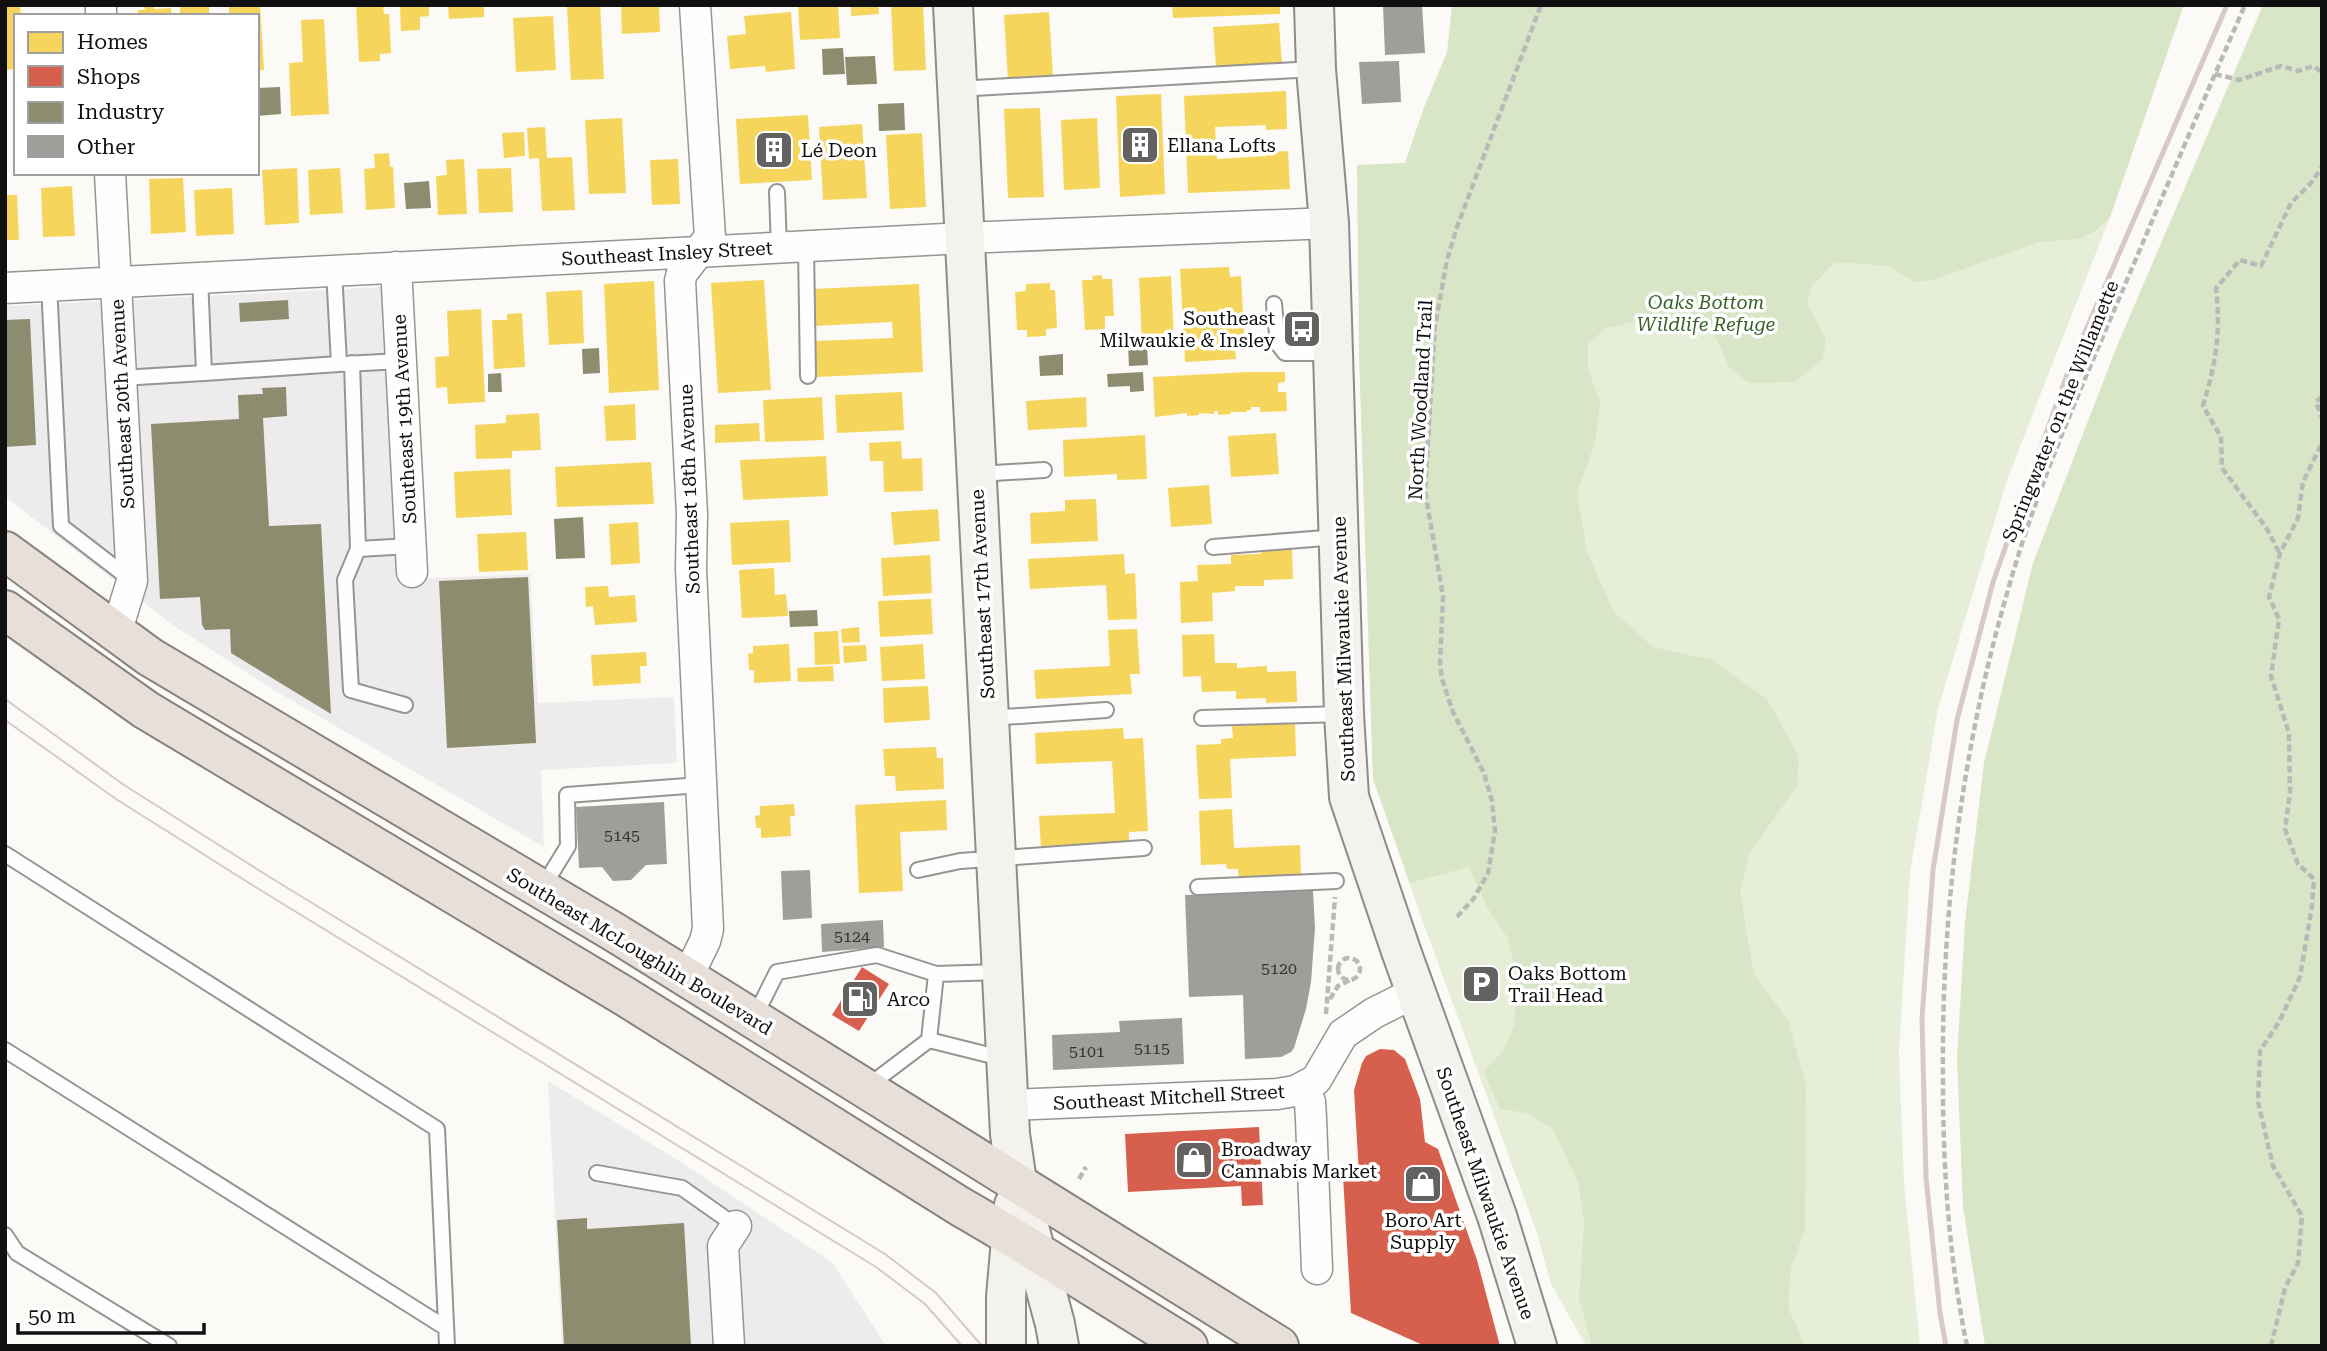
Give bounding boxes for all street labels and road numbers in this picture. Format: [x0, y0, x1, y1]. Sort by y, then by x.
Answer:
street label: Southeast Insley Street [561, 236, 773, 271]
street label: Springwater on the Willamette [1997, 277, 2124, 545]
street label: Southeast 20th Avenue [106, 298, 139, 509]
street label: North Woodland Trail [1404, 299, 1437, 501]
street label: Southeast 19th Avenue [388, 313, 421, 524]
street label: Southeast 18th Avenue [674, 384, 705, 594]
street label: Southeast 17th Avenue [966, 488, 999, 699]
street label: Southeast Milwaukie Avenue [1327, 516, 1360, 782]
street label: Southeast McLoughlin Boulevard [503, 863, 777, 1040]
street label: Southeast Milwaukie Avenue [1431, 1064, 1540, 1322]
street label: Southeast Mitchell Street [1053, 1080, 1285, 1115]

